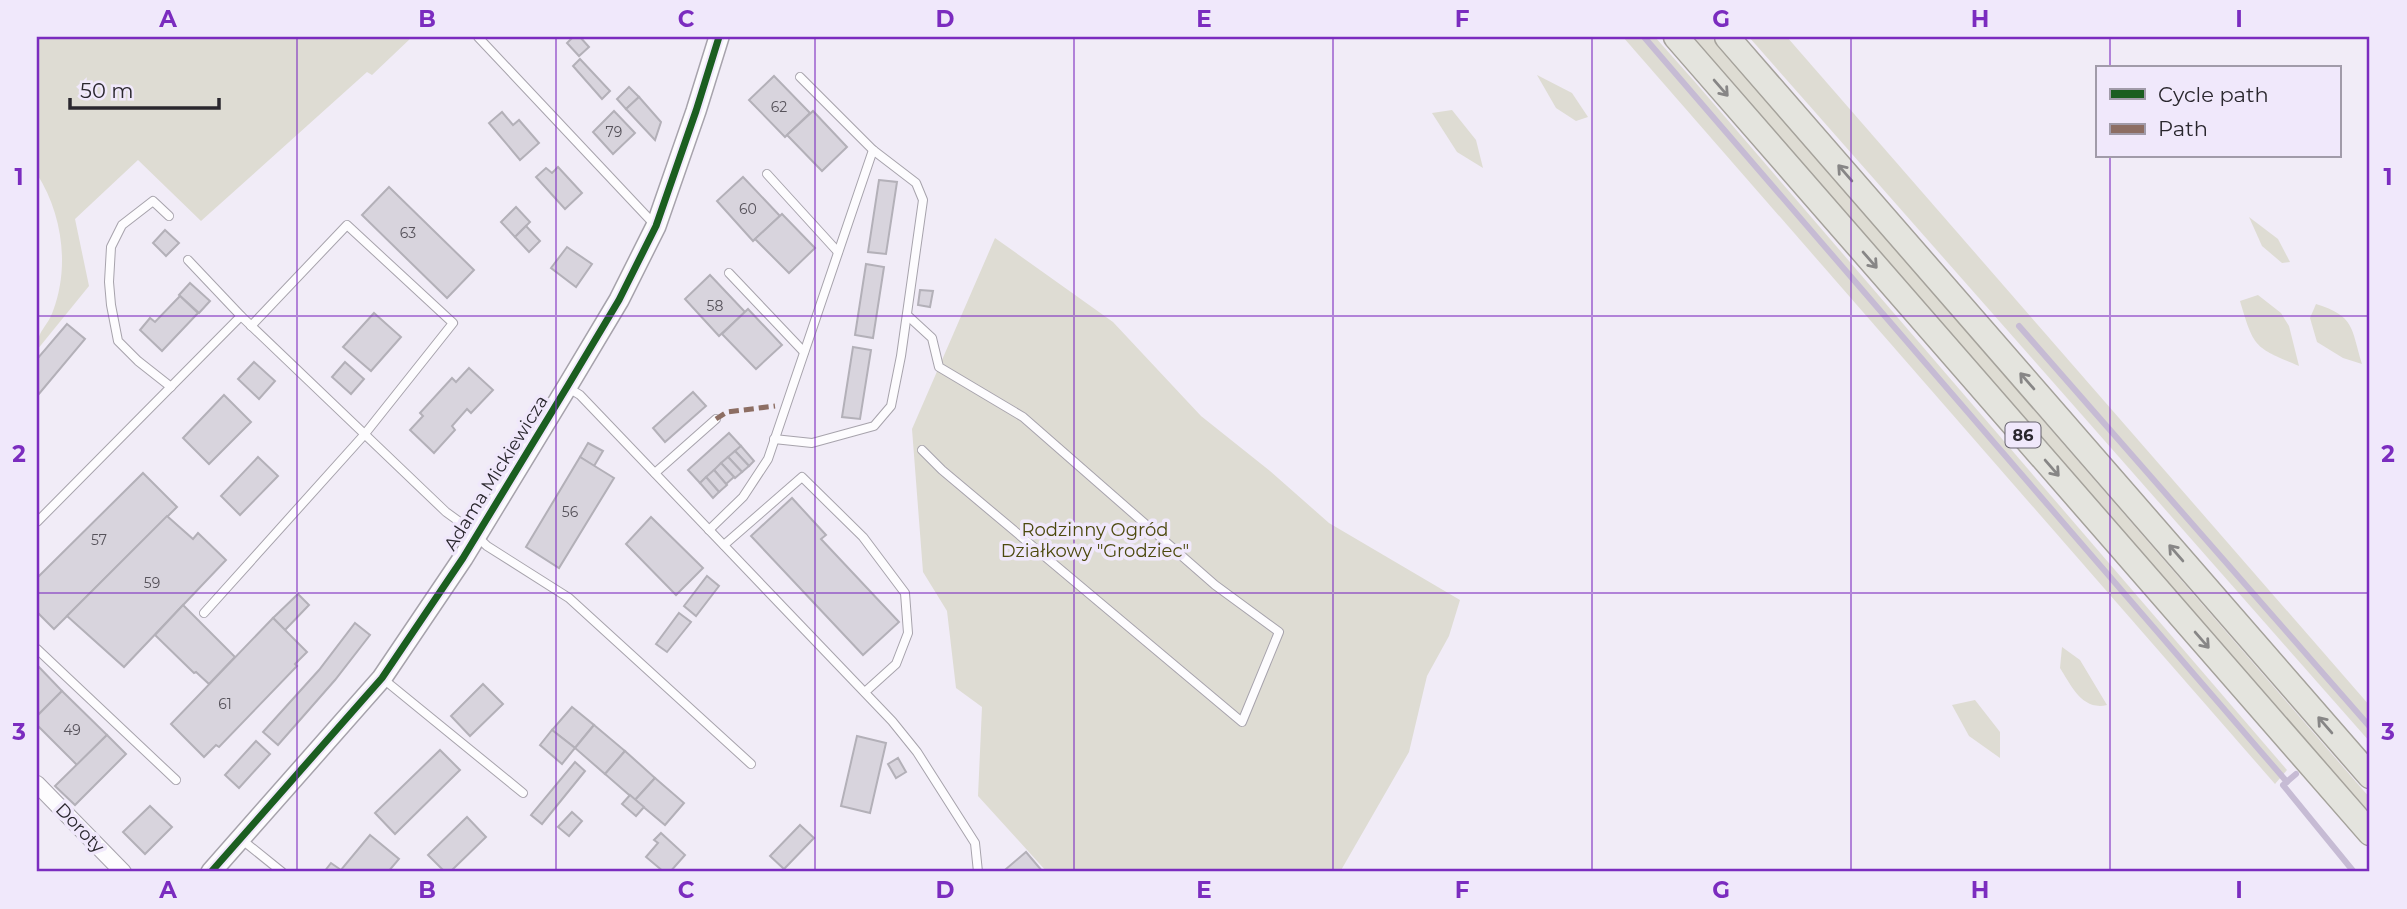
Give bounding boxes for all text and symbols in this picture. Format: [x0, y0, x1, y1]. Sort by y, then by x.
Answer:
text: A [158, 5, 177, 33]
text: B [418, 5, 436, 33]
text: C [678, 5, 695, 33]
text: D [936, 5, 955, 33]
text: E [1196, 5, 1212, 33]
text: F [1455, 5, 1470, 33]
text: G [1712, 5, 1730, 33]
text: H [1971, 5, 1989, 33]
text: I [2235, 5, 2243, 33]
scale bar [70, 66, 219, 110]
legend [2096, 66, 2340, 158]
text: 50 m [80, 78, 134, 103]
one-way arrow [1713, 79, 1729, 97]
text: Cycle path [2158, 82, 2269, 107]
house number: 62 [771, 98, 787, 116]
text: Path [2158, 116, 2208, 141]
house number: 79 [606, 123, 622, 141]
text: 1 [14, 163, 24, 191]
text: 1 [2383, 163, 2393, 191]
one-way arrow [1837, 164, 1853, 182]
house number: 60 [739, 200, 757, 218]
house number: 63 [400, 224, 416, 242]
one-way arrow [1862, 251, 1878, 269]
house number: 58 [707, 297, 723, 315]
one-way arrow [2019, 373, 2035, 391]
street label: Adama Mickiewicza [439, 391, 553, 555]
road number: 86 [2006, 422, 2040, 448]
text: 2 [12, 440, 26, 468]
text: 2 [2381, 440, 2395, 468]
one-way arrow [2044, 459, 2060, 477]
house number: 56 [562, 503, 579, 521]
park label: Rodzinny Ogród Działkowy "Grodziec" [1001, 519, 1189, 562]
house number: 57 [91, 531, 107, 549]
one-way arrow [2168, 544, 2184, 562]
house number: 59 [144, 574, 160, 592]
one-way arrow [2193, 631, 2210, 648]
house number: 61 [218, 695, 232, 713]
one-way arrow [2318, 716, 2334, 734]
text: 3 [11, 718, 26, 746]
text: 3 [2380, 718, 2395, 746]
house number: 49 [63, 721, 81, 739]
street label: Doroty [51, 798, 109, 858]
text: A [158, 876, 177, 904]
text: B [418, 876, 436, 904]
text: C [678, 876, 695, 904]
text: D [936, 876, 955, 904]
text: E [1196, 876, 1212, 904]
text: F [1455, 876, 1470, 904]
text: G [1712, 876, 1730, 904]
text: H [1971, 876, 1989, 904]
text: I [2235, 876, 2243, 904]

